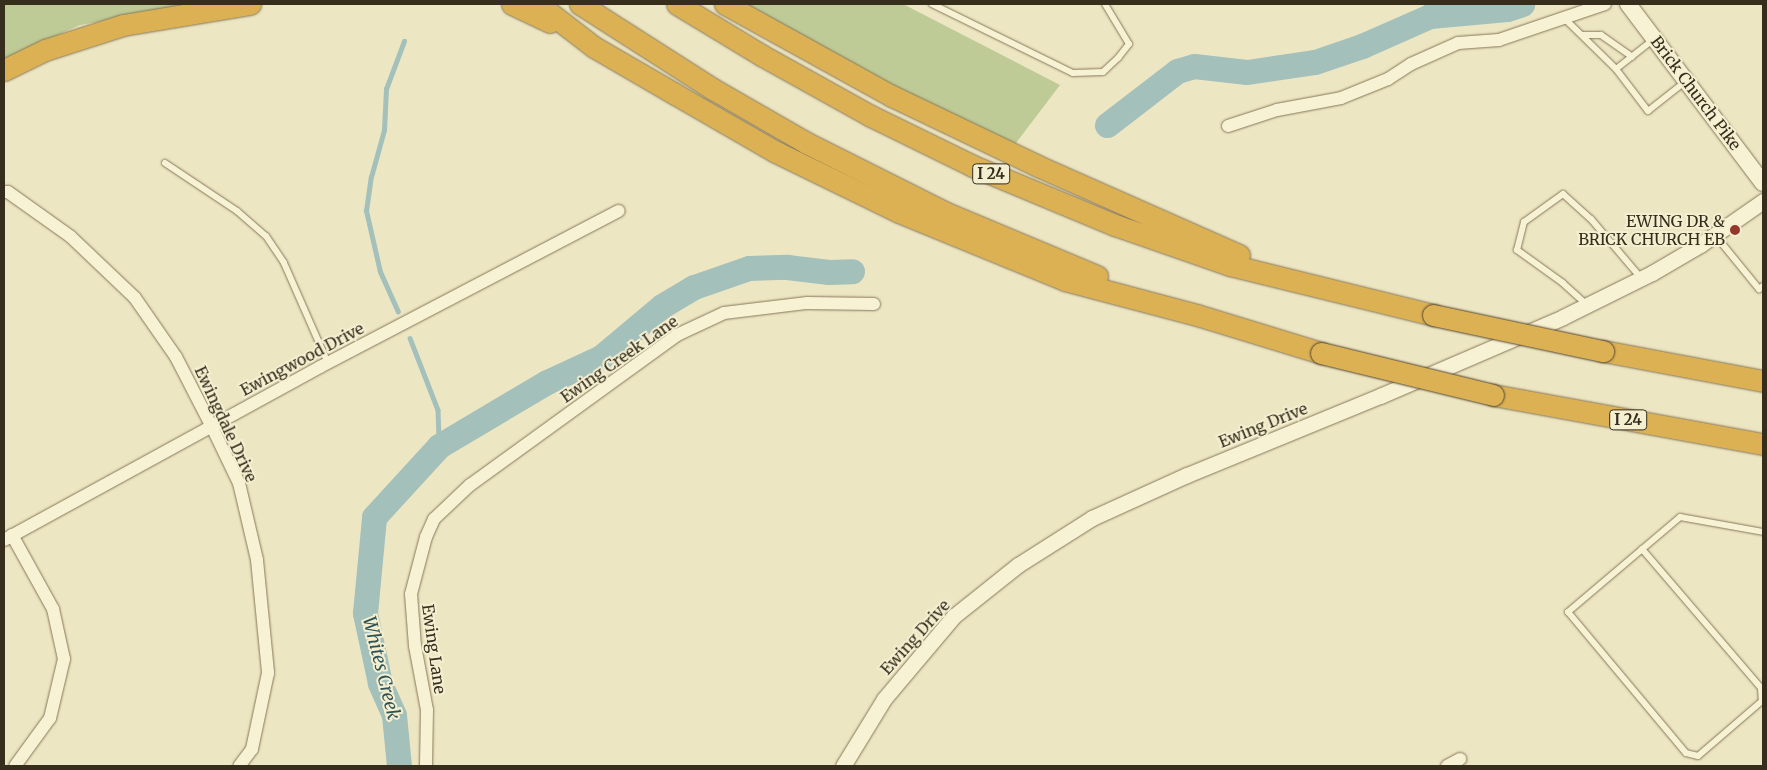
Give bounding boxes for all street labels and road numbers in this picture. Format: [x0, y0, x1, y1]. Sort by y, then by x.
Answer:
street label: Brick Church Pike [1647, 32, 1745, 154]
road number: I 24 [971, 162, 1011, 186]
street label: Ewing Creek Lane [557, 311, 681, 407]
street label: Ewingwood Drive [237, 318, 367, 400]
street label: Ewingdale Drive [191, 363, 261, 485]
street label: Ewing Drive [1216, 398, 1310, 452]
road number: I 24 [1608, 408, 1648, 432]
street label: Ewing Drive [876, 596, 954, 678]
street label: Ewing Lane [418, 603, 450, 695]

